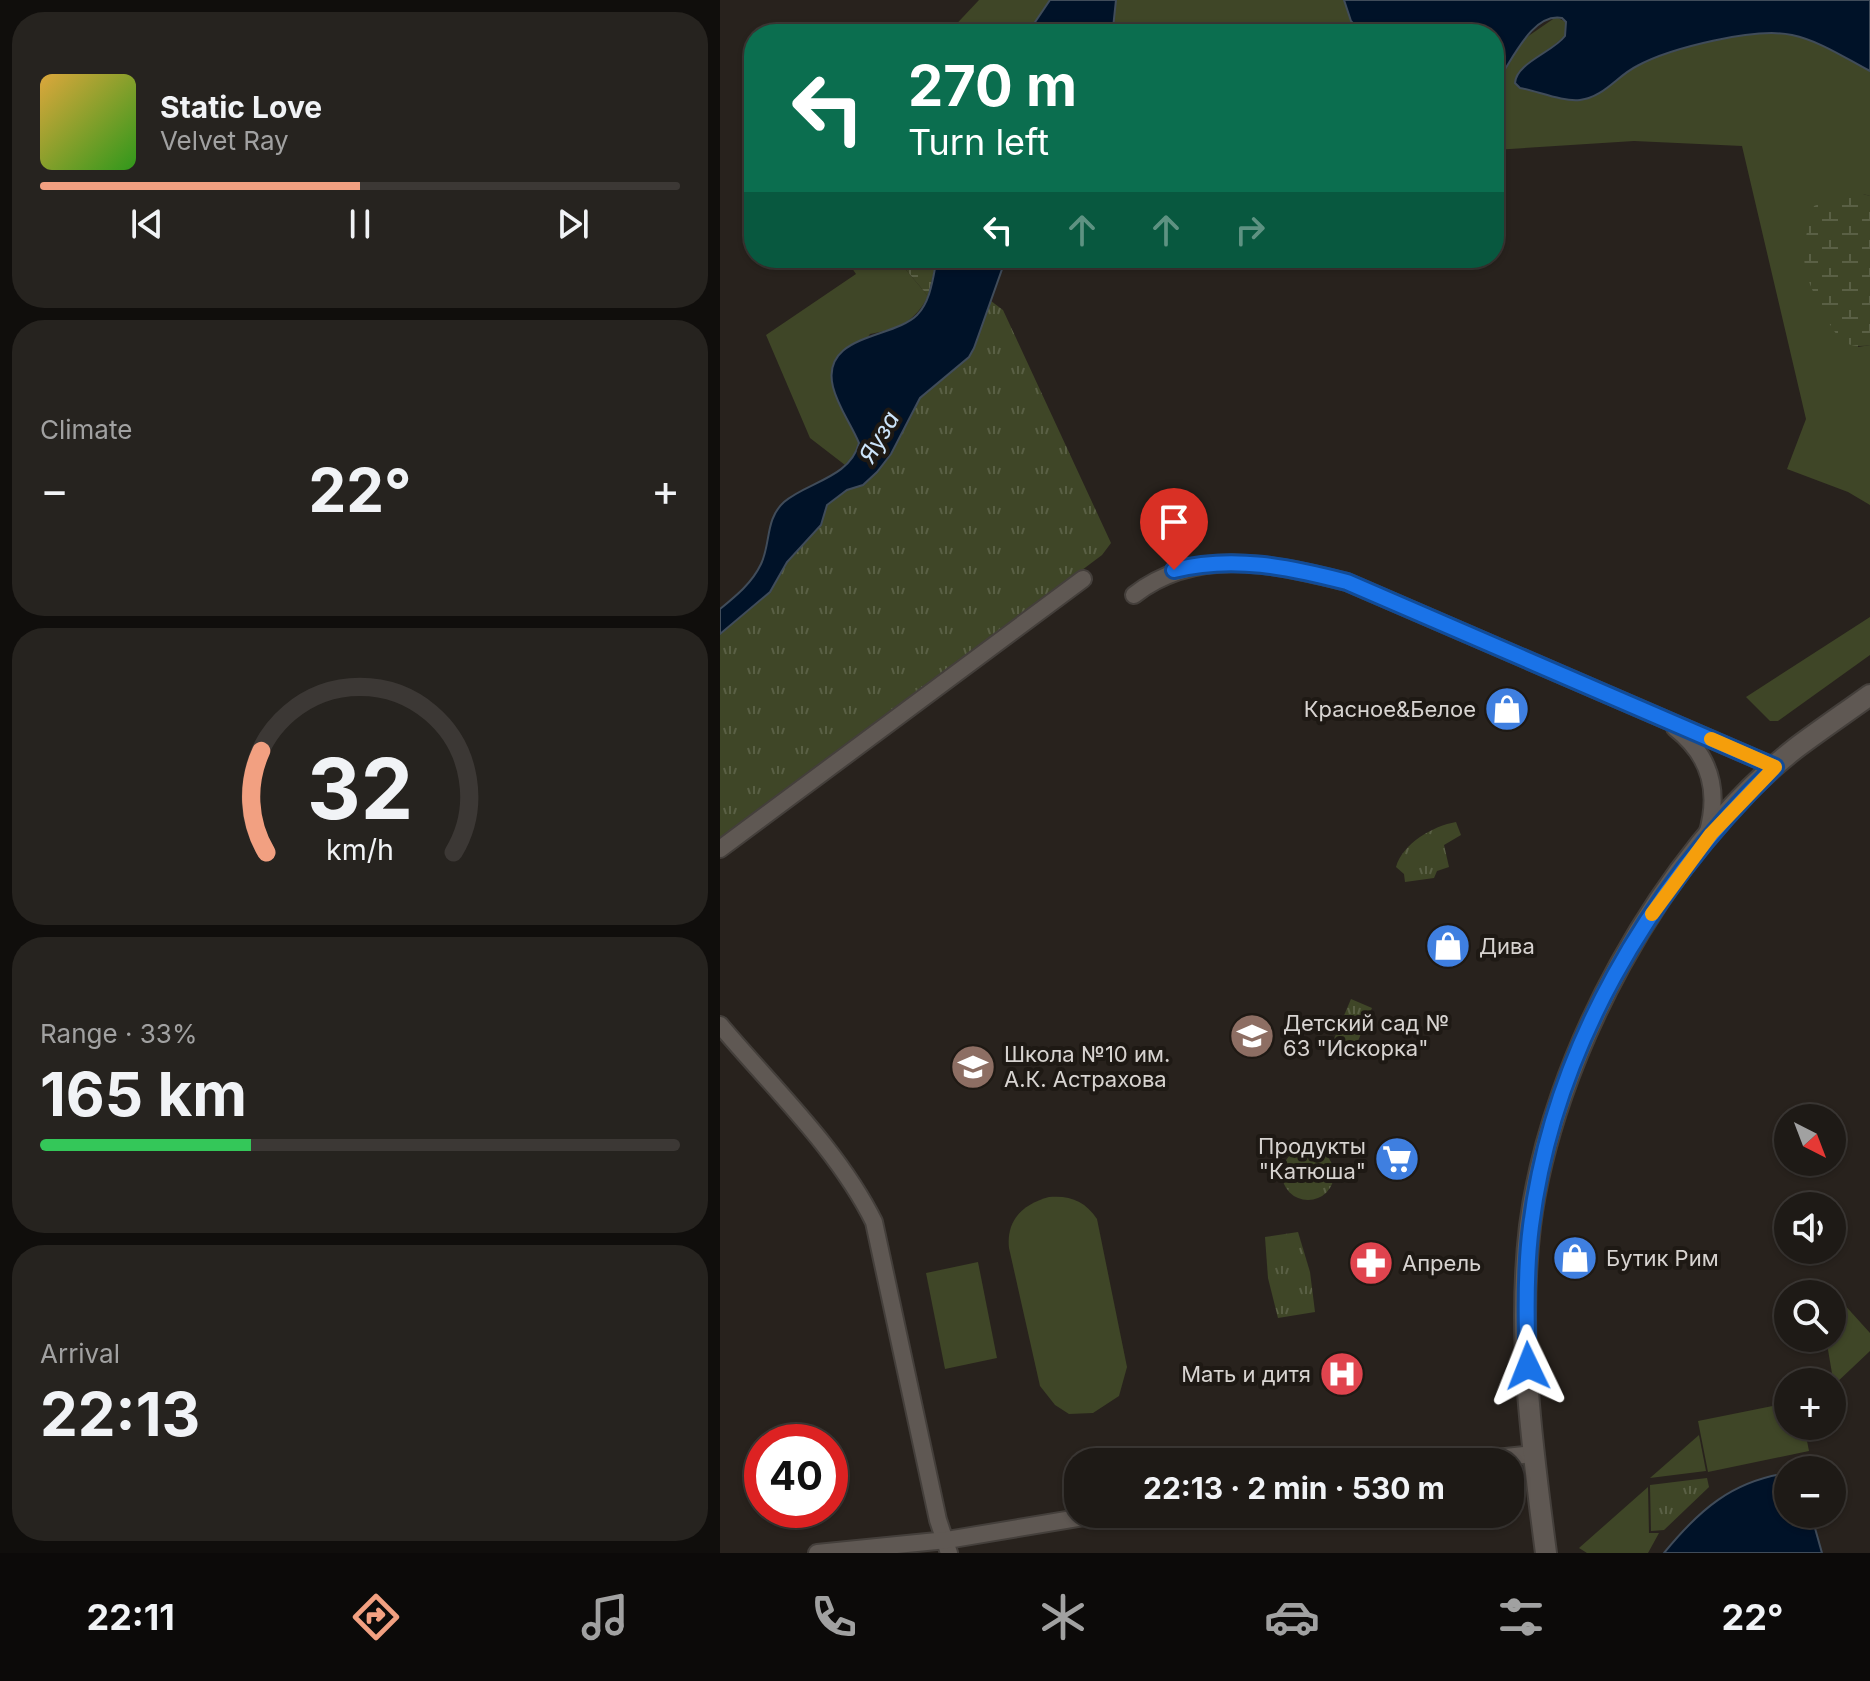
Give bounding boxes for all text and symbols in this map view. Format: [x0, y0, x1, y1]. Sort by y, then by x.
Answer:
text: 270 m [908, 52, 1077, 120]
icon: left [776, 56, 880, 160]
text: Static Love [160, 89, 322, 125]
text: Turn left [908, 120, 1049, 164]
text: Velvet Ray [160, 125, 289, 156]
icon: previous [125, 202, 169, 246]
icon: pause [338, 202, 382, 246]
icon: next [551, 202, 595, 246]
icon: left [976, 208, 1020, 252]
icon: ahead [1060, 208, 1104, 252]
icon: ahead [1144, 208, 1188, 252]
icon: right [1228, 208, 1272, 252]
water label: Яуза [852, 406, 905, 469]
text: Climate [40, 414, 132, 445]
text: 22° [308, 454, 412, 526]
text: − [40, 463, 69, 517]
text: + [651, 463, 680, 517]
pin [1140, 488, 1208, 570]
icon: arrive [1152, 500, 1196, 544]
shop icon: Красное&Белое [1483, 685, 1531, 733]
place label: Красное&Белое [1304, 696, 1476, 722]
text: 32 [307, 737, 413, 838]
text: km/h [326, 832, 394, 867]
shop icon: Дива [1424, 922, 1472, 970]
place label: Дива [1479, 933, 1535, 959]
place label: Детский сад № 63 "Искорка" [1283, 1010, 1450, 1061]
school or university icon: Детский сад № 63 "Искорка" [1228, 1012, 1276, 1060]
text: Range · 33% [40, 1018, 197, 1049]
place label: Школа №10 им. А.К. Астрахова [1004, 1041, 1170, 1092]
school or university icon: Школа №10 им. А.К. Астрахова [949, 1043, 997, 1091]
text: 165 km [40, 1058, 247, 1130]
north arrow [1774, 1104, 1846, 1176]
map controls [1774, 1104, 1846, 1528]
place label: Продукты "Катюша" [1258, 1133, 1366, 1184]
supermarket icon: Продукты "Катюша" [1373, 1135, 1421, 1183]
button: sound [1774, 1192, 1846, 1264]
shop icon: Бутик Рим [1551, 1234, 1599, 1282]
pharmacy icon: Апрель [1347, 1239, 1395, 1287]
place label: Бутик Рим [1606, 1245, 1719, 1271]
place label: Апрель [1402, 1250, 1481, 1276]
button: search [1774, 1280, 1846, 1352]
position arrow [1486, 1324, 1570, 1408]
text: Arrival [40, 1338, 120, 1369]
hospital icon: Мать и дитя [1318, 1350, 1366, 1398]
place label: Мать и дитя [1181, 1361, 1311, 1387]
button: + [1774, 1368, 1846, 1440]
text: 22:13 [40, 1378, 200, 1450]
speed limit sign: 40 [744, 1424, 848, 1528]
button: − [1774, 1456, 1846, 1528]
text: 22:13 · 2 min · 530 m [1143, 1470, 1445, 1506]
icon: directions [348, 1589, 404, 1645]
icon: music [577, 1589, 633, 1645]
icon: phone [806, 1589, 862, 1645]
icon: climate [1035, 1589, 1091, 1645]
icon: car [1264, 1589, 1320, 1645]
icon: filters [1493, 1589, 1549, 1645]
text: 22:11 [86, 1595, 175, 1639]
text: 22° [1722, 1595, 1783, 1639]

